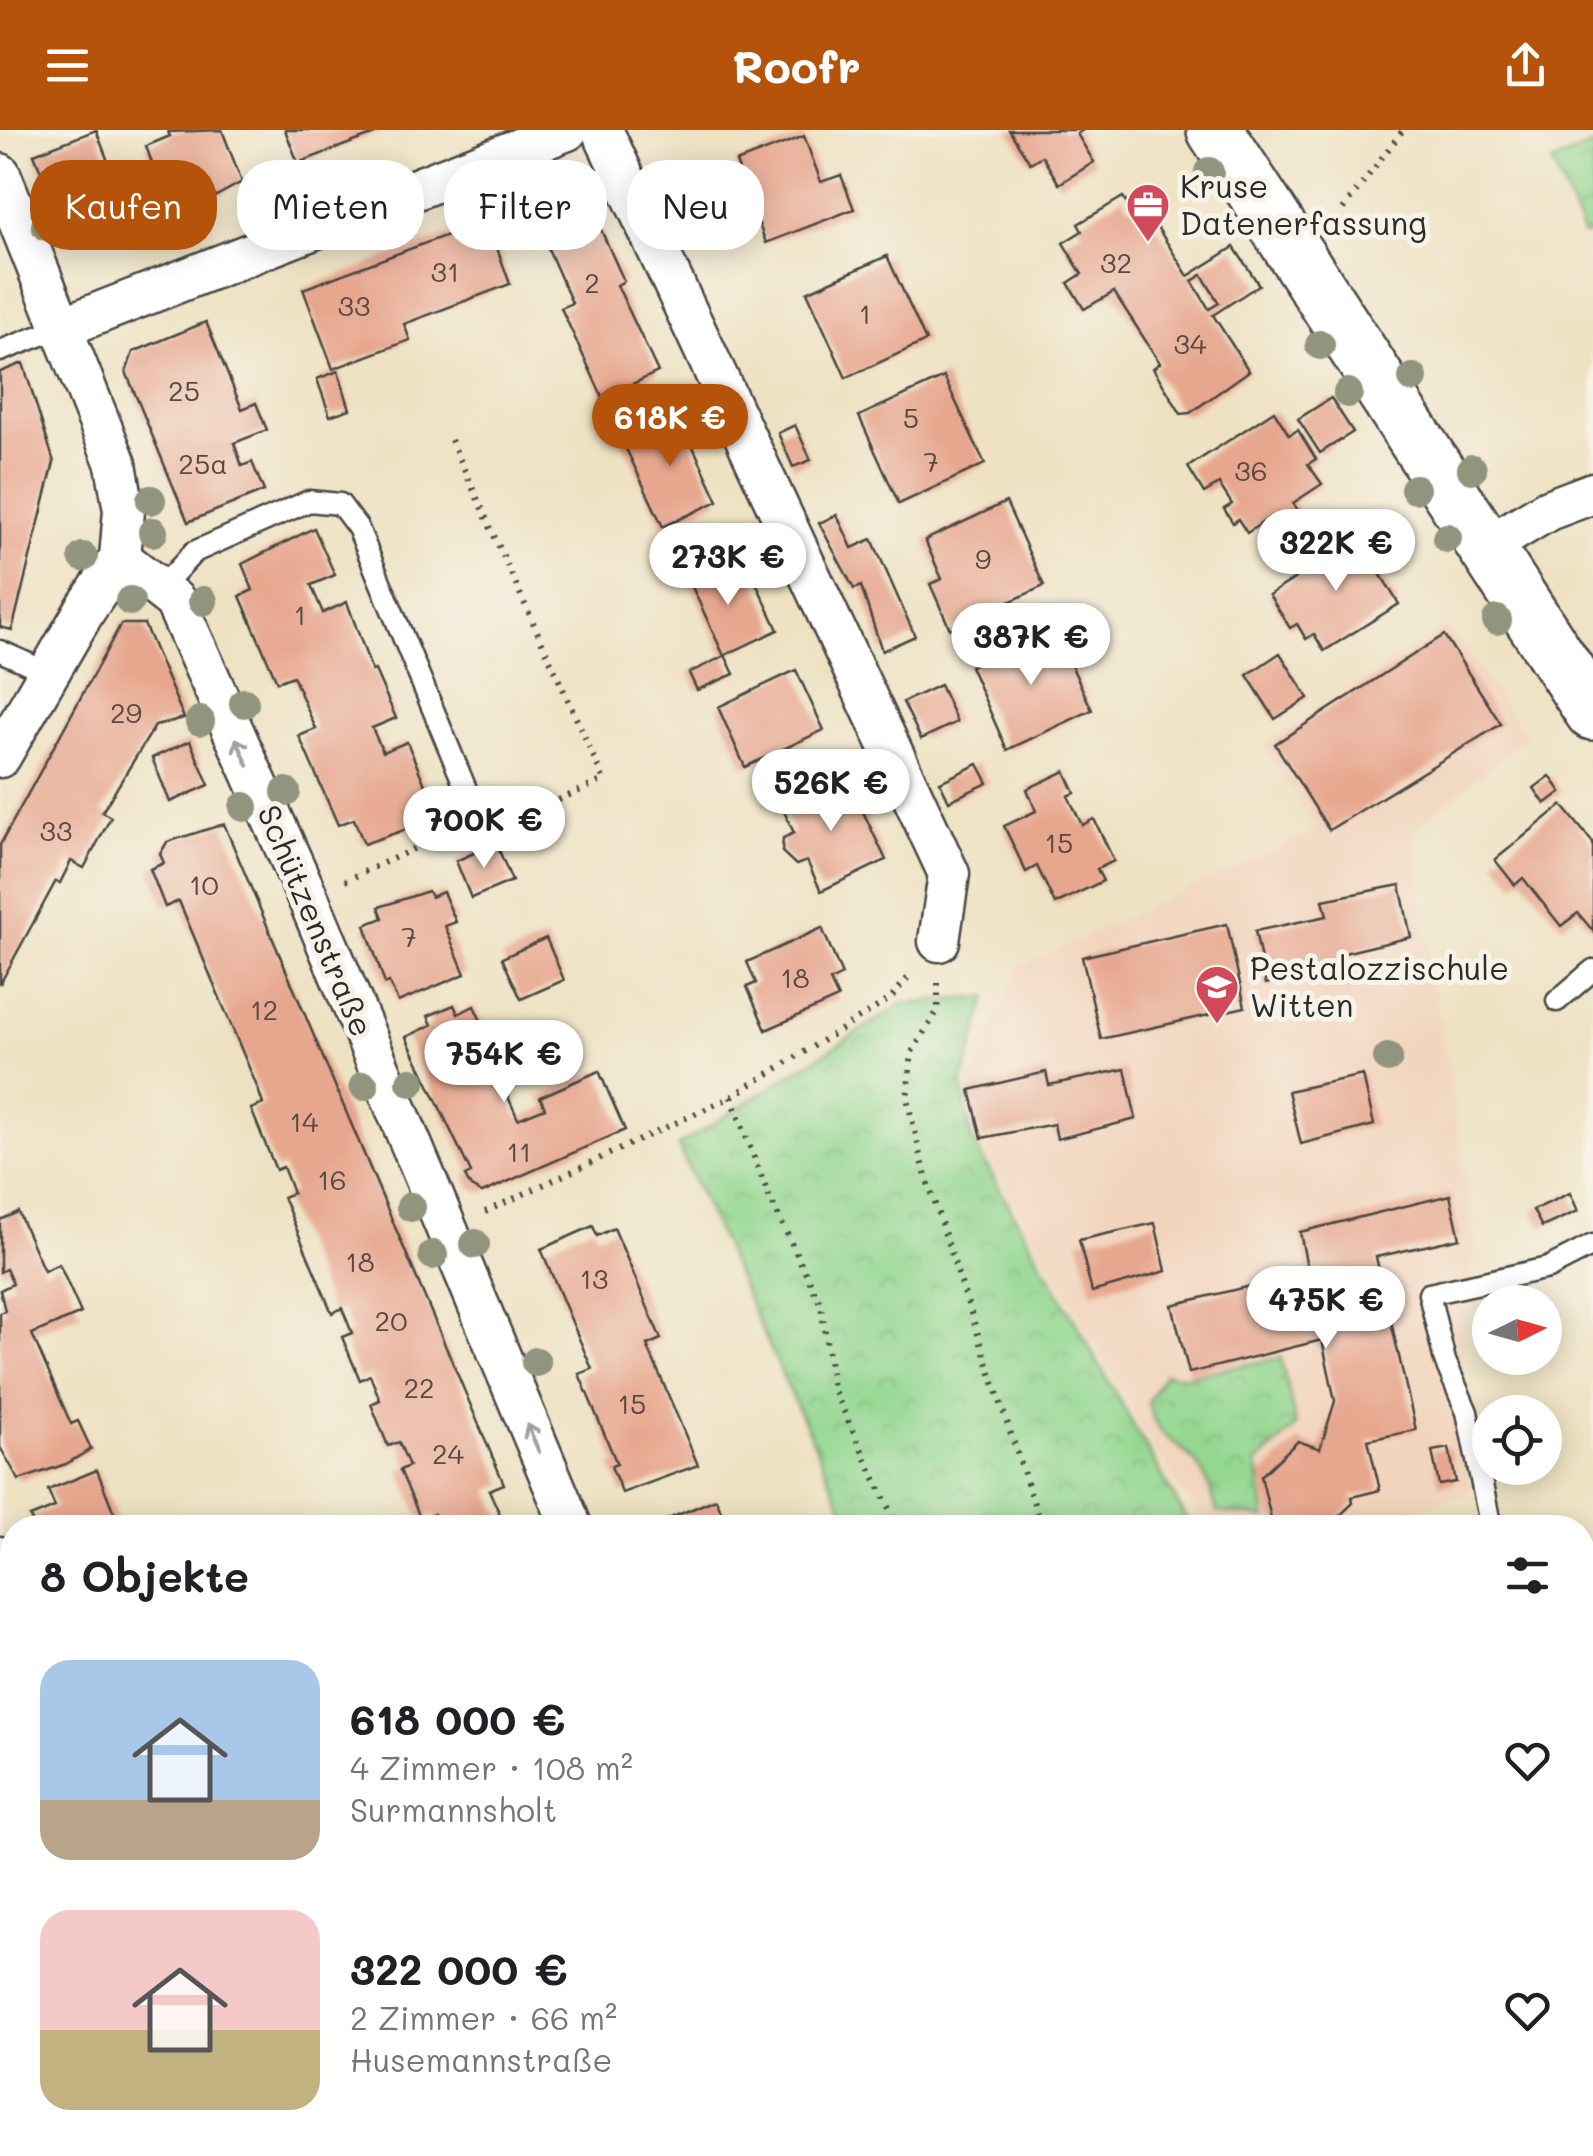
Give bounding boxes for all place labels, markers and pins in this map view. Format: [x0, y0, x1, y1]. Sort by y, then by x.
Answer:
place label: Kruse Datenerfassung [1180, 164, 1427, 243]
office icon: Kruse Datenerfassung [1125, 182, 1171, 243]
pin: 618K € [589, 384, 751, 469]
pin: 322K € [1255, 509, 1417, 594]
pin: 273K € [647, 523, 809, 608]
pin: 387K € [950, 603, 1112, 688]
pin: 526K € [750, 749, 912, 834]
pin: 700K € [403, 786, 565, 871]
place label: Pestalozzischule Witten [1250, 946, 1509, 1025]
school or university icon: Pestalozzischule Witten [1194, 964, 1240, 1025]
pin: 754K € [423, 1020, 585, 1105]
pin: 475K € [1245, 1266, 1407, 1351]

